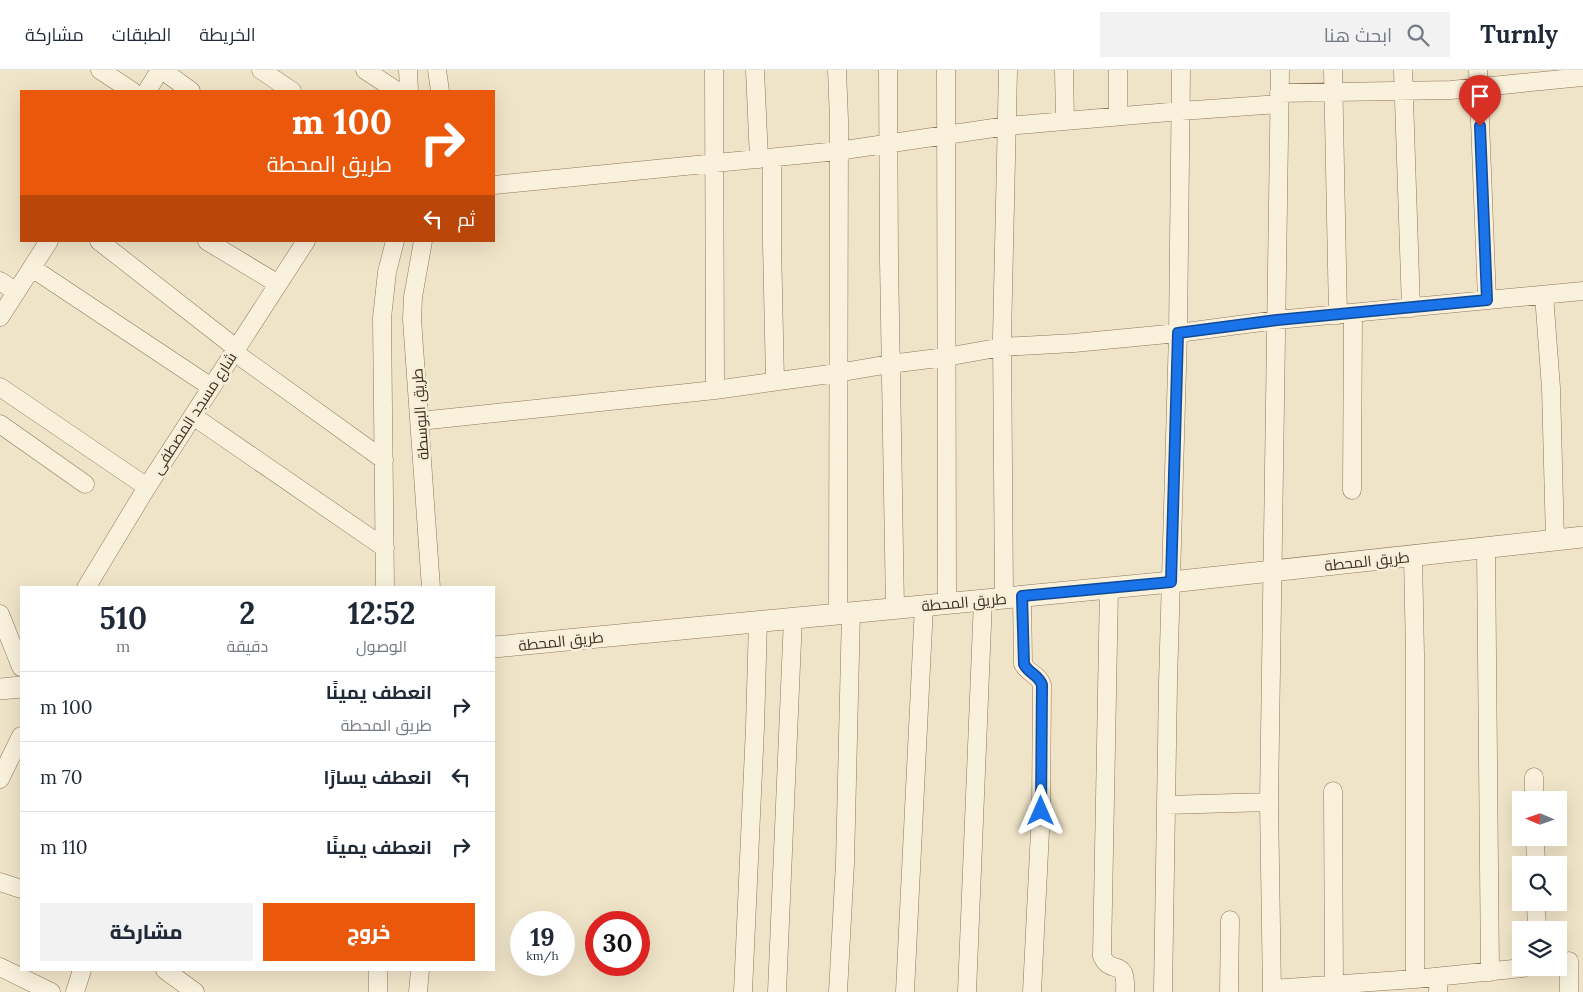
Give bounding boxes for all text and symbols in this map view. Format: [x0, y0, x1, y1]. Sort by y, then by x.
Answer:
search box [1100, 12, 1450, 57]
text: Turnly [1480, 19, 1558, 50]
icon: search [1404, 21, 1432, 49]
text: مشاركة [25, 23, 84, 46]
text: الطبقات [112, 23, 171, 46]
text: الخريطة [199, 23, 256, 46]
text: ابحث هنا [1324, 23, 1392, 47]
pin [1459, 75, 1501, 126]
icon: arrive [1466, 82, 1494, 110]
text: 100 m [292, 99, 392, 144]
icon: right [410, 110, 475, 175]
text: طريق المحطة [267, 150, 392, 178]
icon: left [419, 205, 447, 233]
text: ثم [457, 207, 475, 231]
street label: شارع مسجد المصطفى [147, 348, 242, 479]
street label: طريق البوسطة [407, 367, 434, 460]
street label: طريق المحطة [1324, 547, 1411, 576]
street label: طريق المحطة [921, 589, 1007, 616]
text: 2 [239, 594, 255, 632]
text: 12:52 [348, 594, 416, 632]
text: 510 [100, 599, 147, 637]
street label: طريق المحطة [518, 627, 605, 656]
text: m [116, 636, 130, 656]
text: دقيقة [227, 636, 268, 656]
text: الوصول [356, 636, 407, 656]
text: انعطف يمينًا [326, 680, 432, 704]
icon: right [447, 693, 475, 721]
text: 100 m [40, 695, 93, 719]
text: طريق المحطة [341, 715, 432, 735]
icon: left [447, 763, 475, 791]
text: 70 m [40, 765, 83, 789]
text: انعطف يسارًا [323, 765, 432, 789]
position arrow [1014, 784, 1066, 836]
north arrow [1512, 791, 1568, 846]
map controls [1512, 791, 1567, 976]
icon: right [447, 833, 475, 861]
text: 110 m [40, 835, 88, 859]
text: انعطف يمينًا [326, 835, 432, 859]
button: search [1512, 856, 1567, 911]
button: مشاركة [40, 903, 253, 961]
button: خروج [263, 903, 475, 961]
speed limit sign: 30 [585, 911, 650, 976]
text: 19 [530, 921, 555, 953]
button: layers [1512, 921, 1567, 976]
text: km/h [526, 948, 559, 963]

